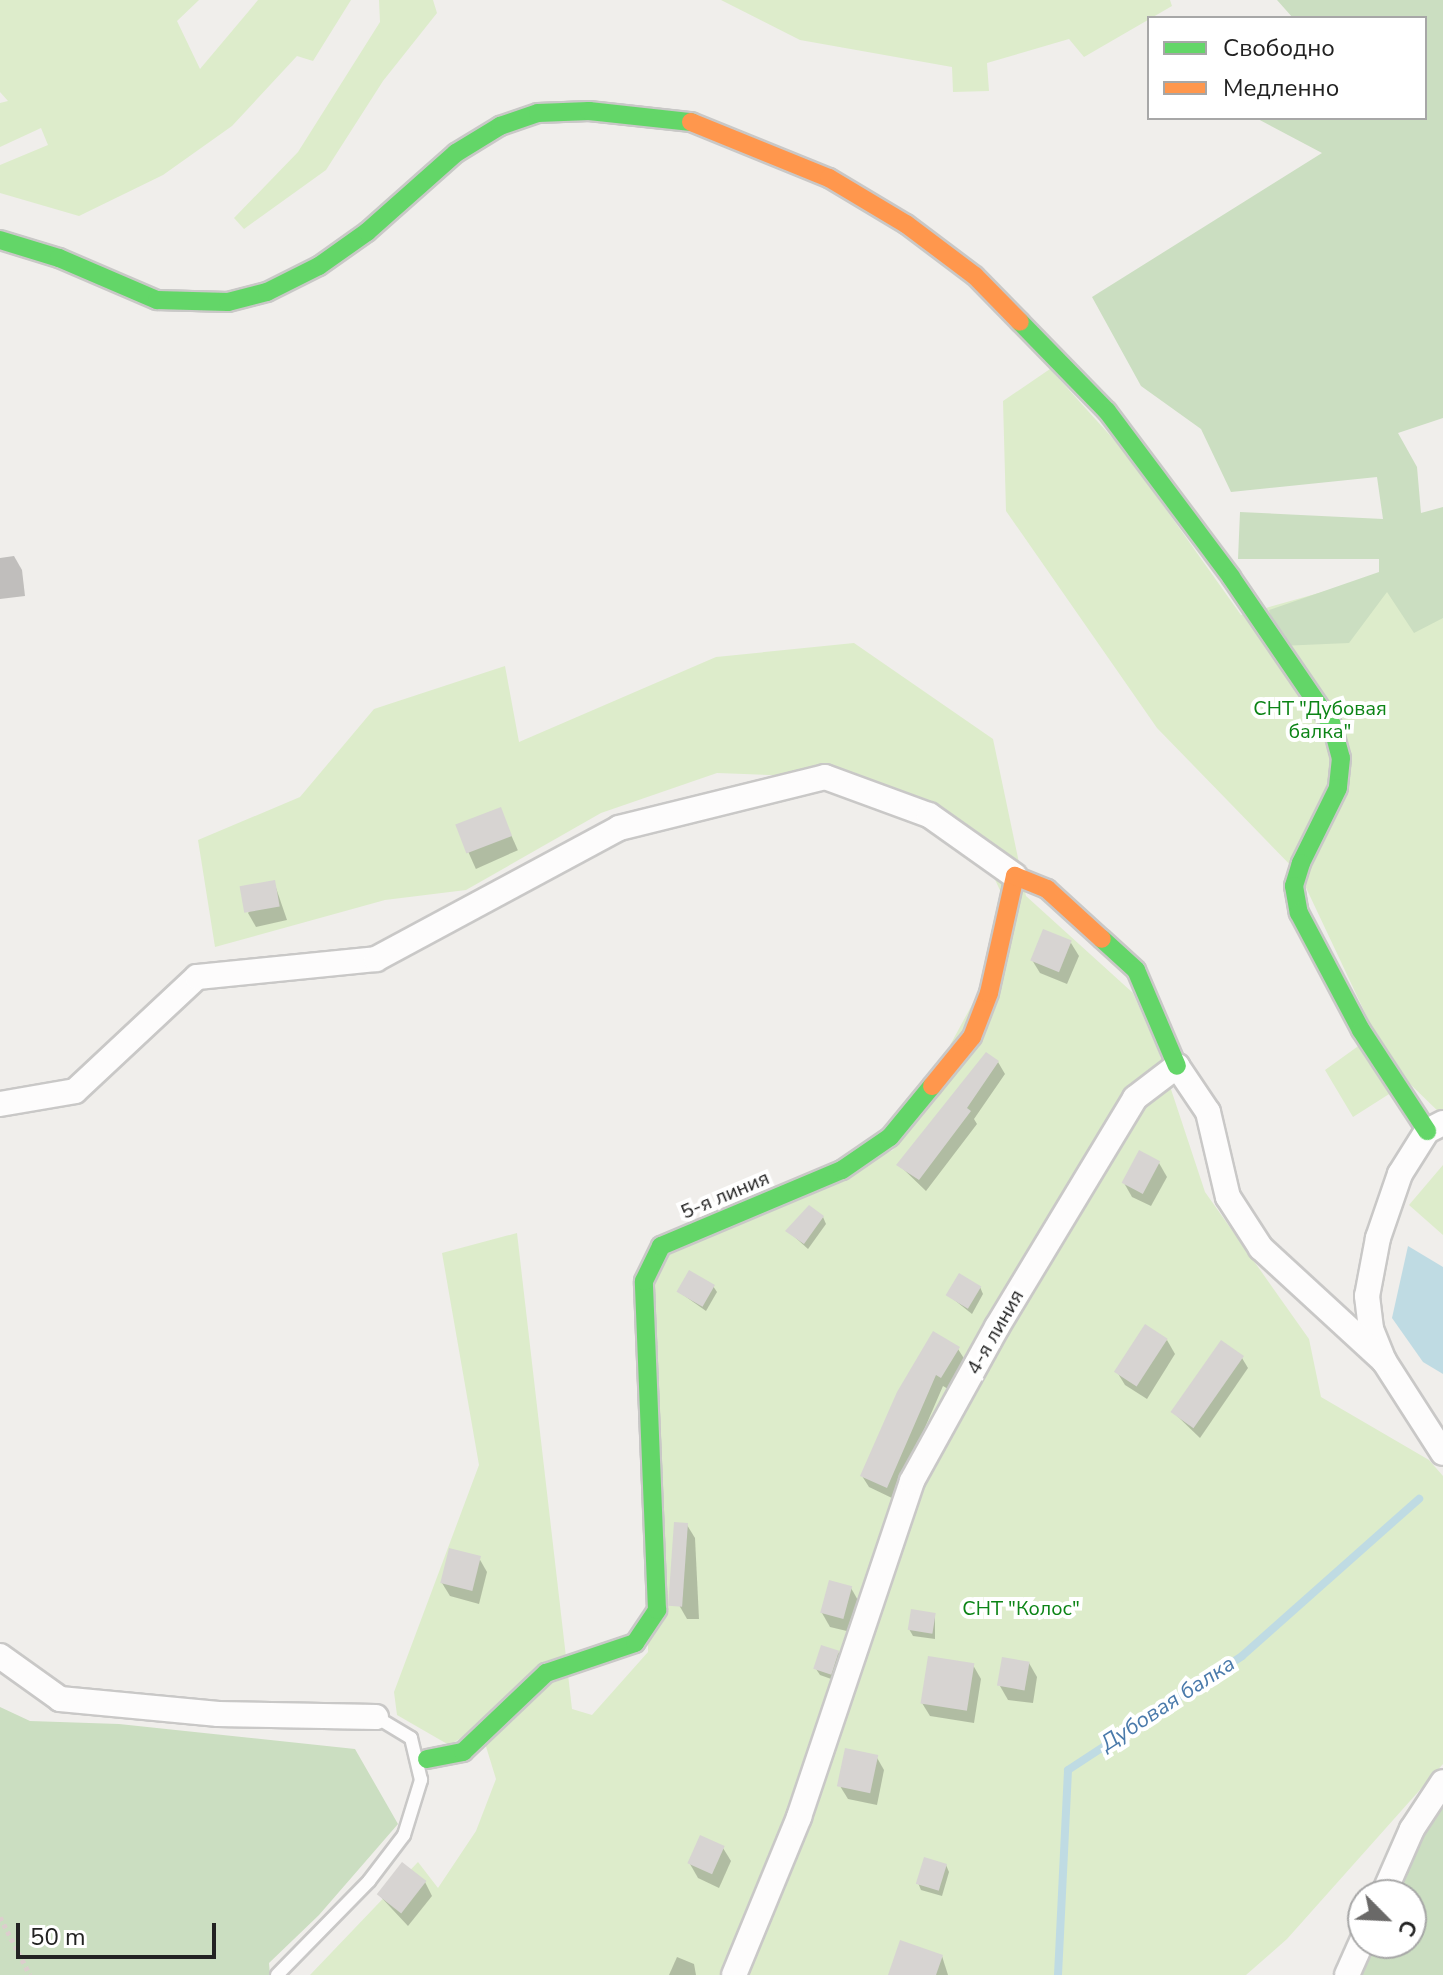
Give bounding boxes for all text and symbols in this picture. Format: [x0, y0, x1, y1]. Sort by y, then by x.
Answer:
legend [1147, 16, 1427, 120]
text: Свободно [1223, 32, 1335, 64]
text: Медленно [1223, 72, 1339, 104]
park label: СНТ "Дубовая балка" [1253, 697, 1387, 744]
street label: 5-я линия [677, 1166, 773, 1224]
street label: 4-я линия [961, 1285, 1029, 1379]
park label: СНТ "Колос" [962, 1596, 1080, 1620]
water label: Дубовая балка [1096, 1651, 1240, 1757]
north arrow [1347, 1879, 1427, 1959]
scale bar [20, 1907, 220, 1957]
text: С [1390, 1915, 1424, 1941]
text: 50 m [30, 1921, 86, 1953]

